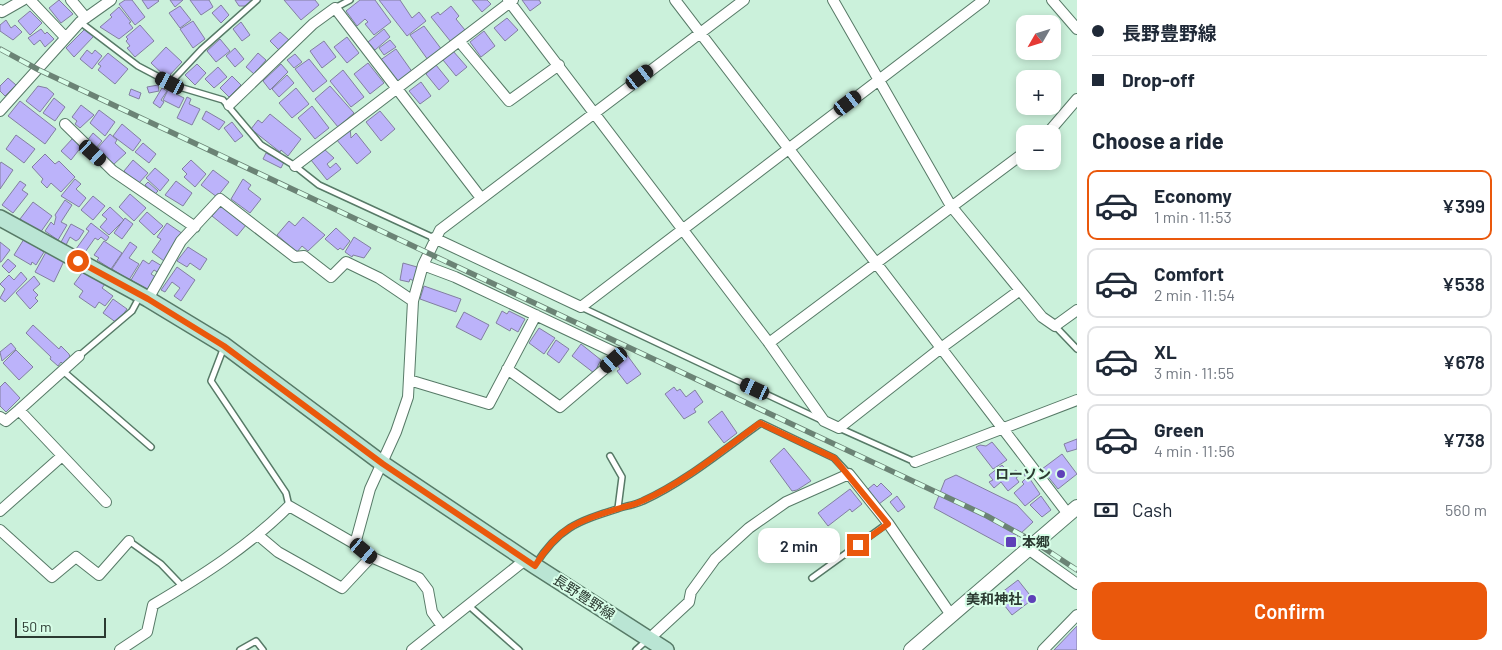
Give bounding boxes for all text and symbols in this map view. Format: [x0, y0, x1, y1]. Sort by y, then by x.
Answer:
north arrow [1016, 15, 1061, 60]
map controls [1016, 15, 1061, 170]
text: 長野豊野線 [1122, 21, 1217, 44]
car [623, 62, 656, 92]
text: Drop-off [1122, 68, 1195, 91]
car [153, 70, 186, 96]
button: + [1016, 70, 1061, 115]
car [831, 88, 864, 118]
button: − [1016, 125, 1061, 170]
text: Choose a ride [1092, 127, 1224, 153]
car [76, 137, 109, 169]
icon: car [1094, 183, 1139, 228]
text: Economy [1154, 184, 1232, 207]
text: ¥399 [1442, 194, 1485, 217]
text: 1 min · 11:53 [1154, 207, 1232, 226]
route start [67, 250, 89, 272]
icon: car [1094, 261, 1139, 306]
text: Comfort [1154, 262, 1224, 285]
text: ¥538 [1442, 272, 1485, 295]
text: 2 min · 11:54 [1154, 285, 1235, 304]
icon: car [1094, 339, 1139, 384]
text: XL [1154, 340, 1177, 363]
car [597, 344, 630, 376]
text: ¥678 [1442, 350, 1485, 373]
text: 3 min · 11:55 [1154, 363, 1234, 382]
car [738, 376, 771, 402]
icon: car [1094, 417, 1139, 462]
text: Green [1154, 418, 1204, 441]
text: ¥738 [1442, 428, 1485, 451]
text: 4 min · 11:56 [1154, 441, 1235, 460]
place label: ローソン [995, 465, 1051, 482]
marker: ローソン [1055, 468, 1067, 480]
icon: cash [1092, 496, 1120, 524]
text: Cash [1132, 498, 1173, 521]
text: 560 m [1445, 500, 1487, 519]
callout: 2 min [758, 528, 840, 562]
place label: 本郷 [1022, 533, 1050, 550]
route end [847, 534, 869, 556]
marker: 本郷 [1004, 535, 1018, 549]
car [347, 536, 380, 566]
text: 2 min [780, 536, 818, 555]
street label: 長野豊野線 [550, 570, 618, 623]
button: Confirm [1092, 582, 1487, 640]
place label: 美和神社 [966, 590, 1022, 607]
marker: 美和神社 [1026, 593, 1038, 605]
scale bar [15, 615, 106, 638]
text: 50 m [22, 618, 51, 635]

